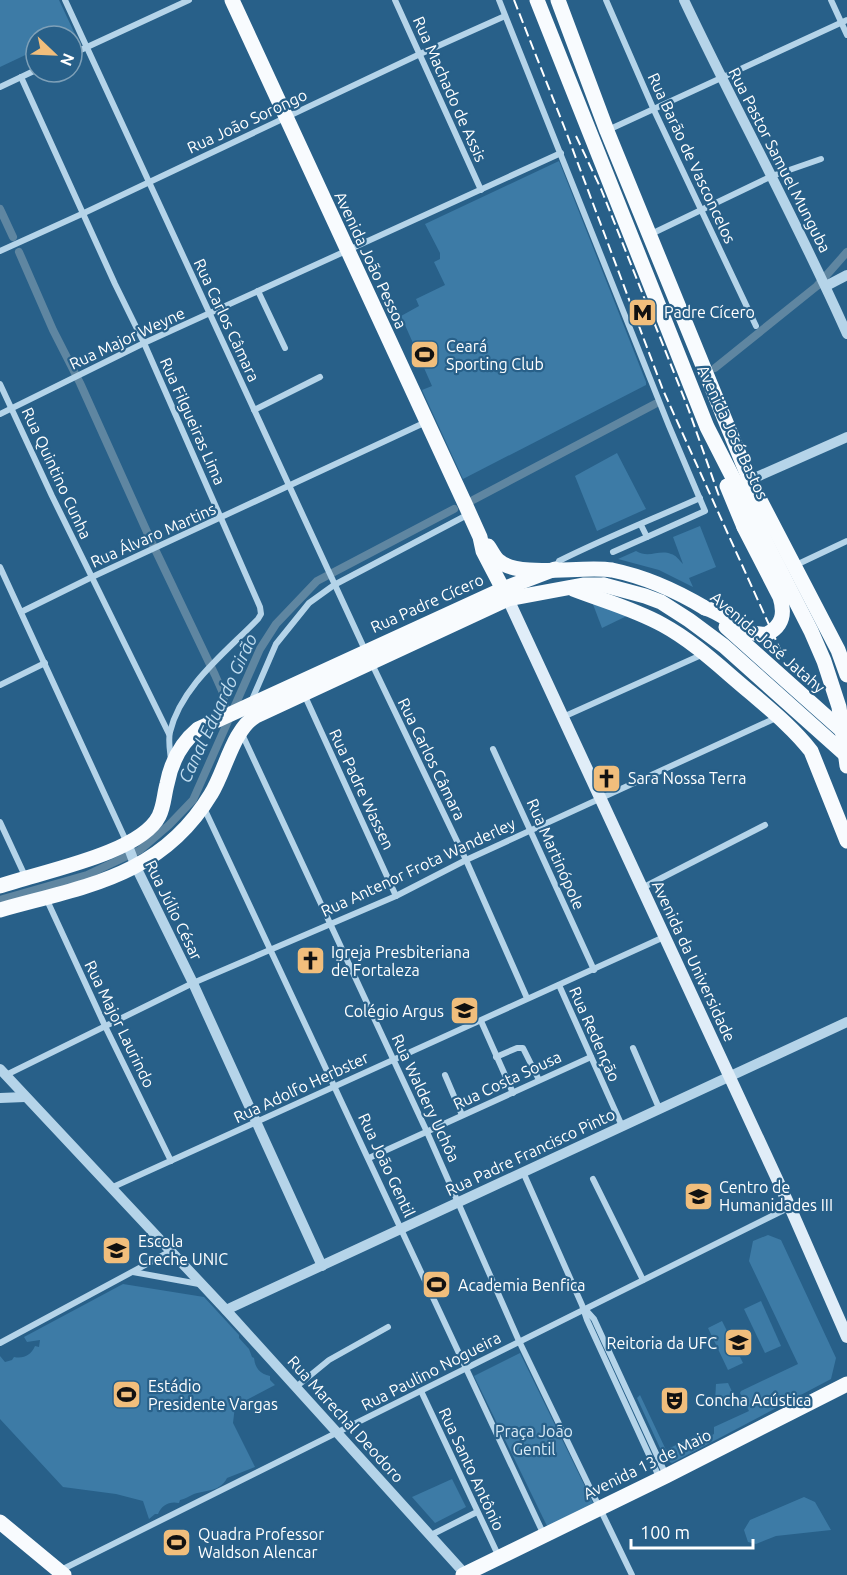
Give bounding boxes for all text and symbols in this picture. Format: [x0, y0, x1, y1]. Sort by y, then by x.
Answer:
street label: Rua Machado de Assis [410, 13, 490, 165]
north arrow [24, 24, 84, 84]
text: N [57, 51, 78, 69]
street label: Rua Pastor Samuel Munguba [725, 64, 835, 256]
street label: Rua Barão de Vasconcelos [644, 70, 740, 246]
street label: Rua João Sorongo [184, 85, 310, 157]
street label: Avenida João Pessoa [331, 189, 411, 331]
street label: Rua Carlos Câmara [191, 256, 263, 384]
metro station icon: Padre Cícero [627, 296, 659, 328]
street label: Rua Major Weyne [66, 303, 188, 373]
place label: Padre Cícero [664, 303, 755, 321]
place label: Ceará Sporting Club [446, 337, 544, 373]
sports icon: Ceará Sporting Club [409, 339, 441, 371]
street label: Rua Filgueiras Lima [157, 355, 229, 487]
street label: Avenida José Bastos [694, 362, 772, 502]
street label: Rua Quintino Cunha [19, 404, 95, 542]
street label: Rua Álvaro Martins [87, 497, 218, 571]
street label: Rua Padre Cícero [368, 570, 486, 636]
street label: Avenida José Jatahy [707, 588, 829, 697]
water label: Canal Eduardo Girão [174, 630, 260, 786]
street label: Rua Carlos Câmara [395, 695, 469, 823]
street label: Rua Padre Wassen [326, 726, 398, 852]
church icon: Sara Nossa Terra [591, 762, 623, 794]
place label: Sara Nossa Terra [628, 769, 746, 787]
street label: Rua Martinópole [523, 796, 589, 912]
street label: Rua Antenor Frota Wanderley [318, 814, 518, 920]
street label: Rua Júlio César [142, 857, 206, 963]
street label: Avenida da Universidade [649, 878, 739, 1044]
place label: Igreja Presbiteriana de Fortaleza [331, 943, 470, 979]
church icon: Igreja Presbiteriana de Fortaleza [294, 945, 326, 977]
street label: Rua Major Laurindo [81, 957, 159, 1091]
street label: Rua Redenção [566, 984, 624, 1084]
school or university icon: Colégio Argus [449, 995, 481, 1027]
place label: Colégio Argus [344, 1002, 444, 1020]
street label: Rua Waldery Uchôa [388, 1031, 464, 1165]
street label: Rua Costa Sousa [450, 1047, 564, 1113]
street label: Rua Adolfo Herbster [231, 1048, 371, 1126]
street label: Rua Padre Francisco Pinto [442, 1105, 618, 1199]
street label: Rua João Gentil [355, 1110, 419, 1220]
place label: Centro de Humanidades III [719, 1178, 833, 1214]
school or university icon: Centro de Humanidades III [682, 1180, 714, 1212]
place label: Escola Creche UNIC [138, 1232, 228, 1268]
school or university icon: Escola Creche UNIC [101, 1234, 133, 1266]
sports icon: Academia Benfica [421, 1269, 453, 1301]
place label: Academia Benfica [458, 1276, 586, 1294]
school or university icon: Reitoria da UFC [722, 1327, 754, 1359]
street label: Rua Paulino Nogueira [358, 1328, 504, 1414]
place label: Reitoria da UFC [607, 1334, 717, 1352]
street label: Rua Marechal Deodoro [284, 1352, 408, 1486]
place label: Estádio Presidente Vargas [148, 1377, 278, 1413]
sports icon: Estádio Presidente Vargas [111, 1379, 143, 1411]
theatre icon: Concha Acústica [658, 1384, 690, 1416]
place label: Concha Acústica [695, 1391, 811, 1409]
street label: Rua Santo Antônio [436, 1405, 508, 1533]
park label: Praça João Gentil [495, 1422, 573, 1458]
street label: Avenida 13 de Maio [580, 1425, 714, 1503]
scale bar [631, 1512, 752, 1550]
text: 100 m [640, 1522, 690, 1542]
place label: Quadra Professor Waldson Alencar [198, 1525, 324, 1561]
sports icon: Quadra Professor Waldson Alencar [161, 1527, 193, 1559]

